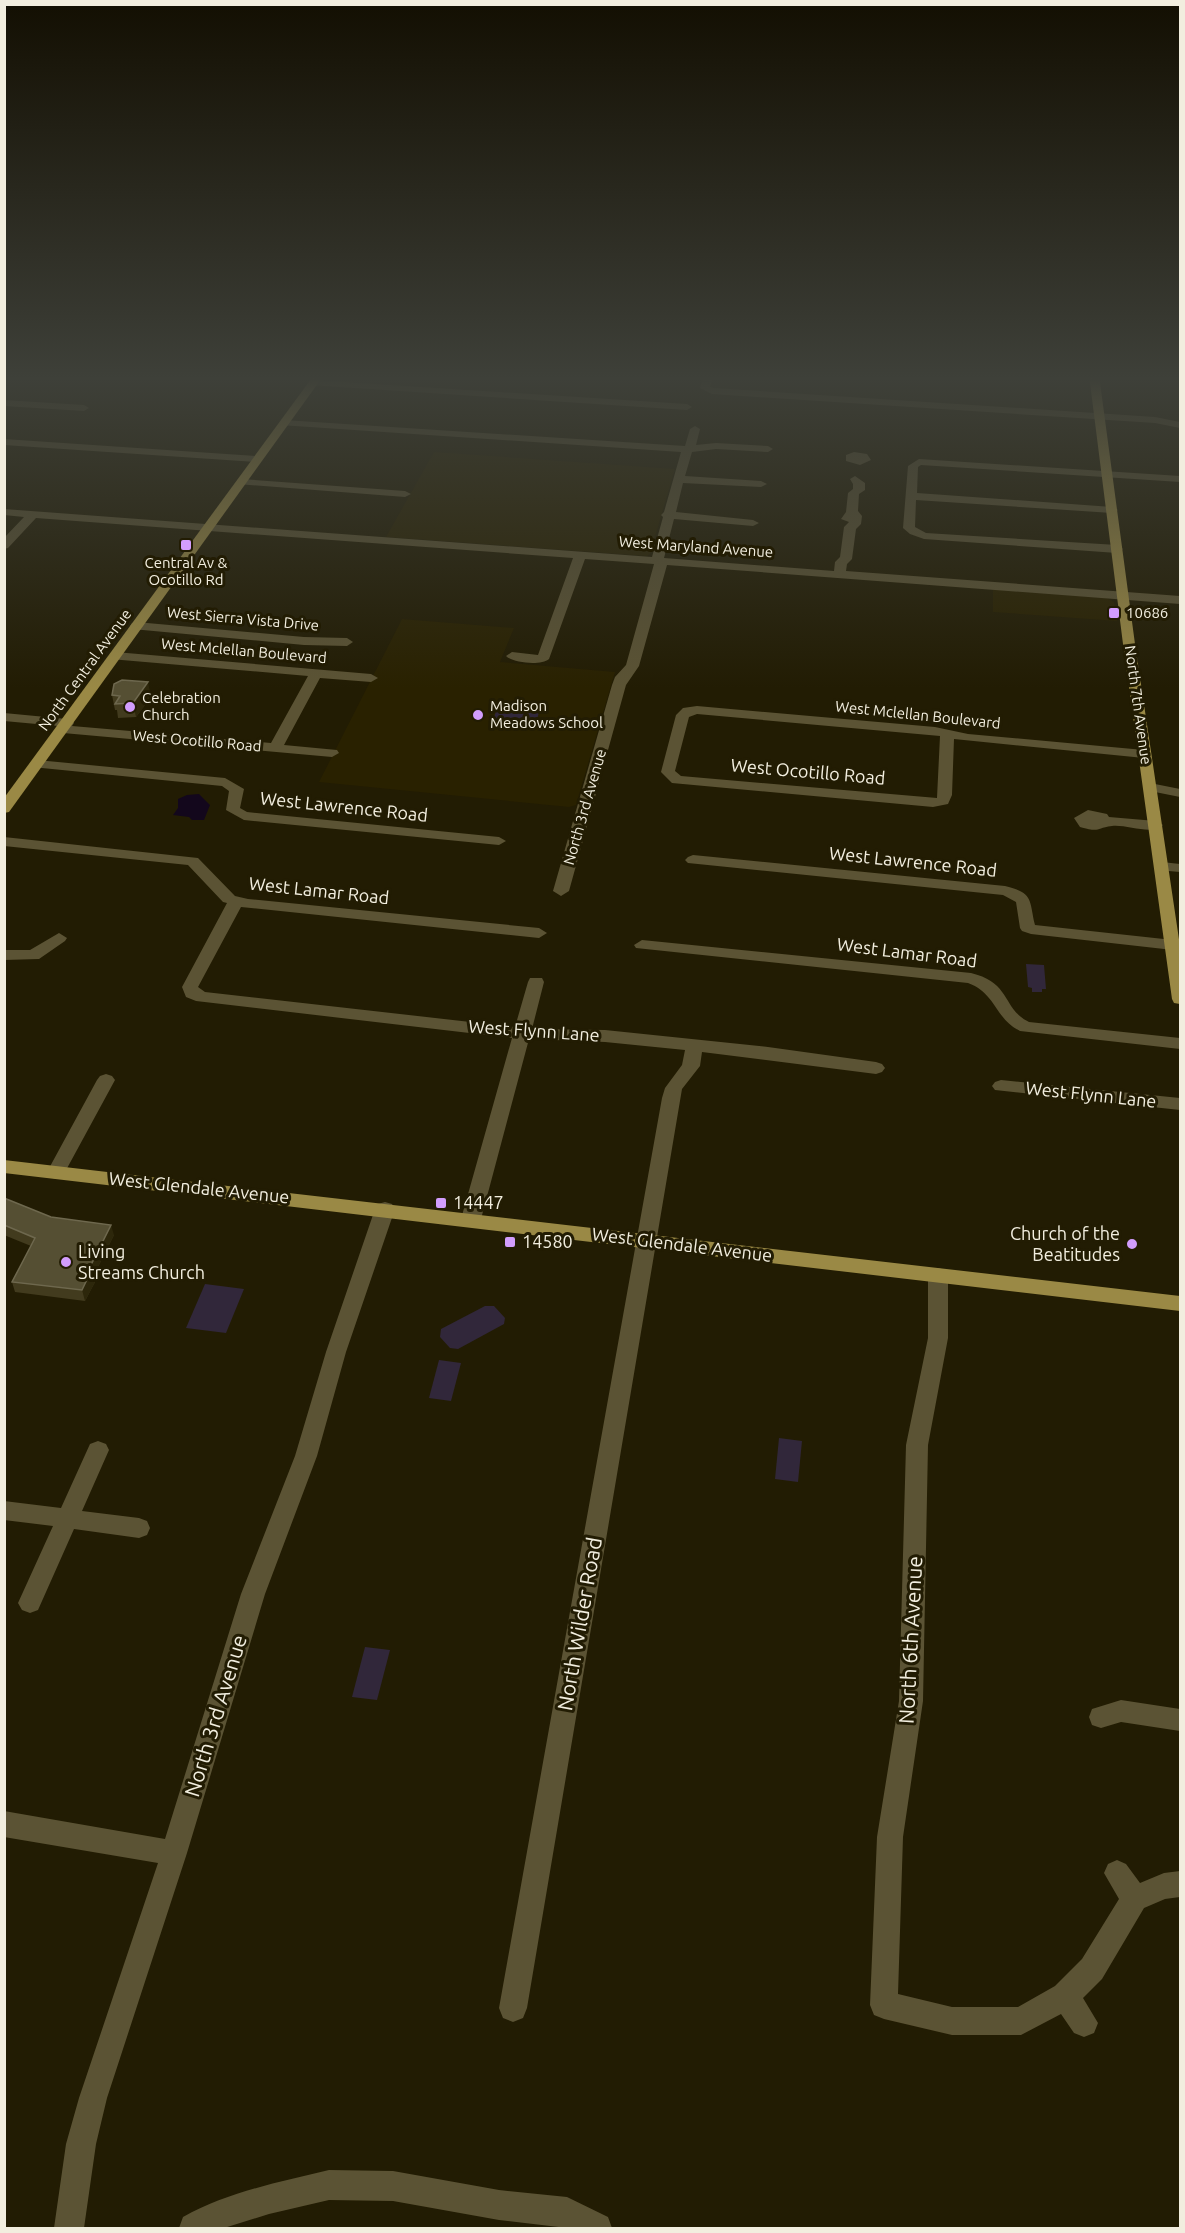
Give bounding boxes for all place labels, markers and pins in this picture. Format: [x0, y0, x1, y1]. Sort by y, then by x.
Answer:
marker: Central Av & Ocotillo Rd [179, 538, 193, 552]
place label: Central Av & Ocotillo Rd [145, 554, 228, 588]
place label: 10686 [1126, 604, 1168, 621]
marker: 10686 [1107, 606, 1121, 620]
place label: Celebration Church [142, 689, 221, 723]
place label: Madison Meadows School [490, 697, 603, 731]
marker: Celebration Church [123, 700, 137, 714]
marker: Madison Meadows School [471, 708, 485, 722]
place label: 14447 [453, 1192, 504, 1212]
marker: 14447 [434, 1196, 448, 1210]
place label: Church of the Beatitudes [1010, 1223, 1120, 1264]
place label: 14580 [522, 1231, 573, 1251]
marker: 14580 [503, 1235, 517, 1249]
marker: Church of the Beatitudes [1125, 1237, 1139, 1251]
place label: Living Streams Church [78, 1241, 205, 1282]
marker: Living Streams Church [59, 1255, 73, 1269]

